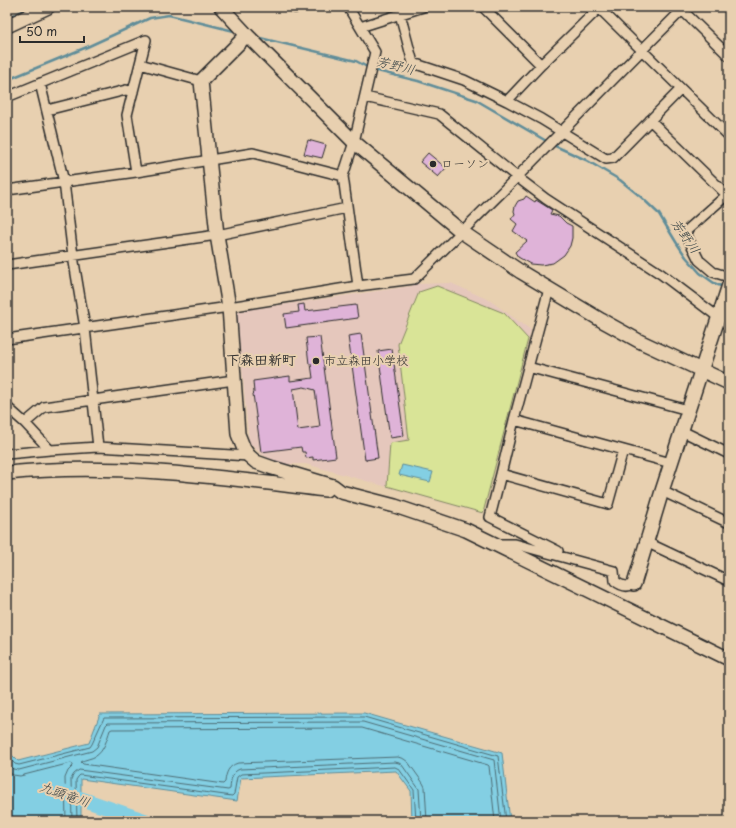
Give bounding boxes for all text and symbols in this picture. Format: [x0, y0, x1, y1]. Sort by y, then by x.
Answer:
scale bar [20, 18, 84, 44]
text: 50 m [26, 22, 57, 40]
water label: 芳野川 [375, 51, 417, 78]
place label: ローソン [441, 154, 489, 172]
marker: ローソン [428, 159, 438, 169]
water label: 芳野川 [667, 214, 705, 257]
district label: 下森田新町 [226, 349, 296, 370]
place label: 市立森田小学校 [324, 351, 408, 369]
marker: 市立森田小学校 [311, 356, 321, 366]
water label: 九頭竜川 [37, 776, 93, 811]

